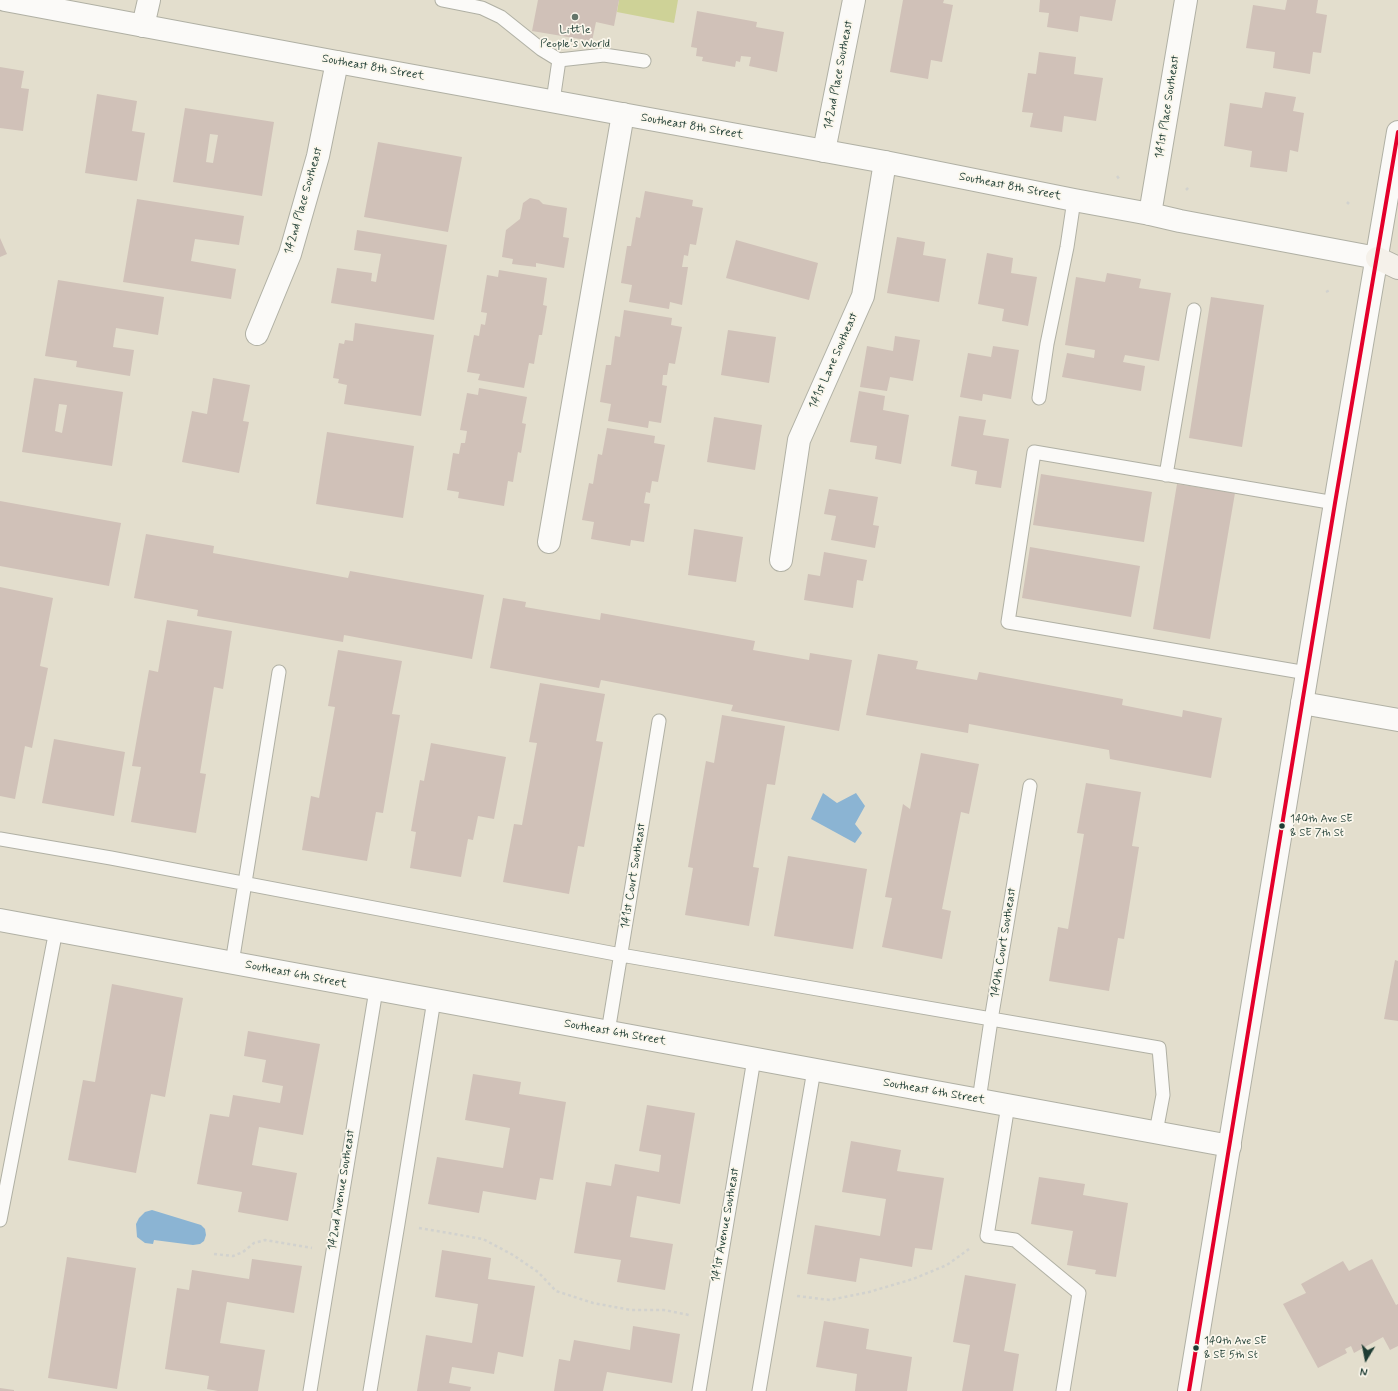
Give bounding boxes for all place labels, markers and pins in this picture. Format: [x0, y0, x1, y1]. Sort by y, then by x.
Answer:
marker: Little People's World [570, 12, 580, 22]
place label: Little People's World [540, 23, 610, 51]
place label: 140th Ave SE & SE 7th St [1290, 813, 1353, 839]
marker: 140th Ave SE & SE 7th St [1277, 821, 1287, 831]
place label: 140th Ave SE & SE 5th St [1204, 1335, 1267, 1361]
marker: 140th Ave SE & SE 5th St [1191, 1343, 1201, 1353]

